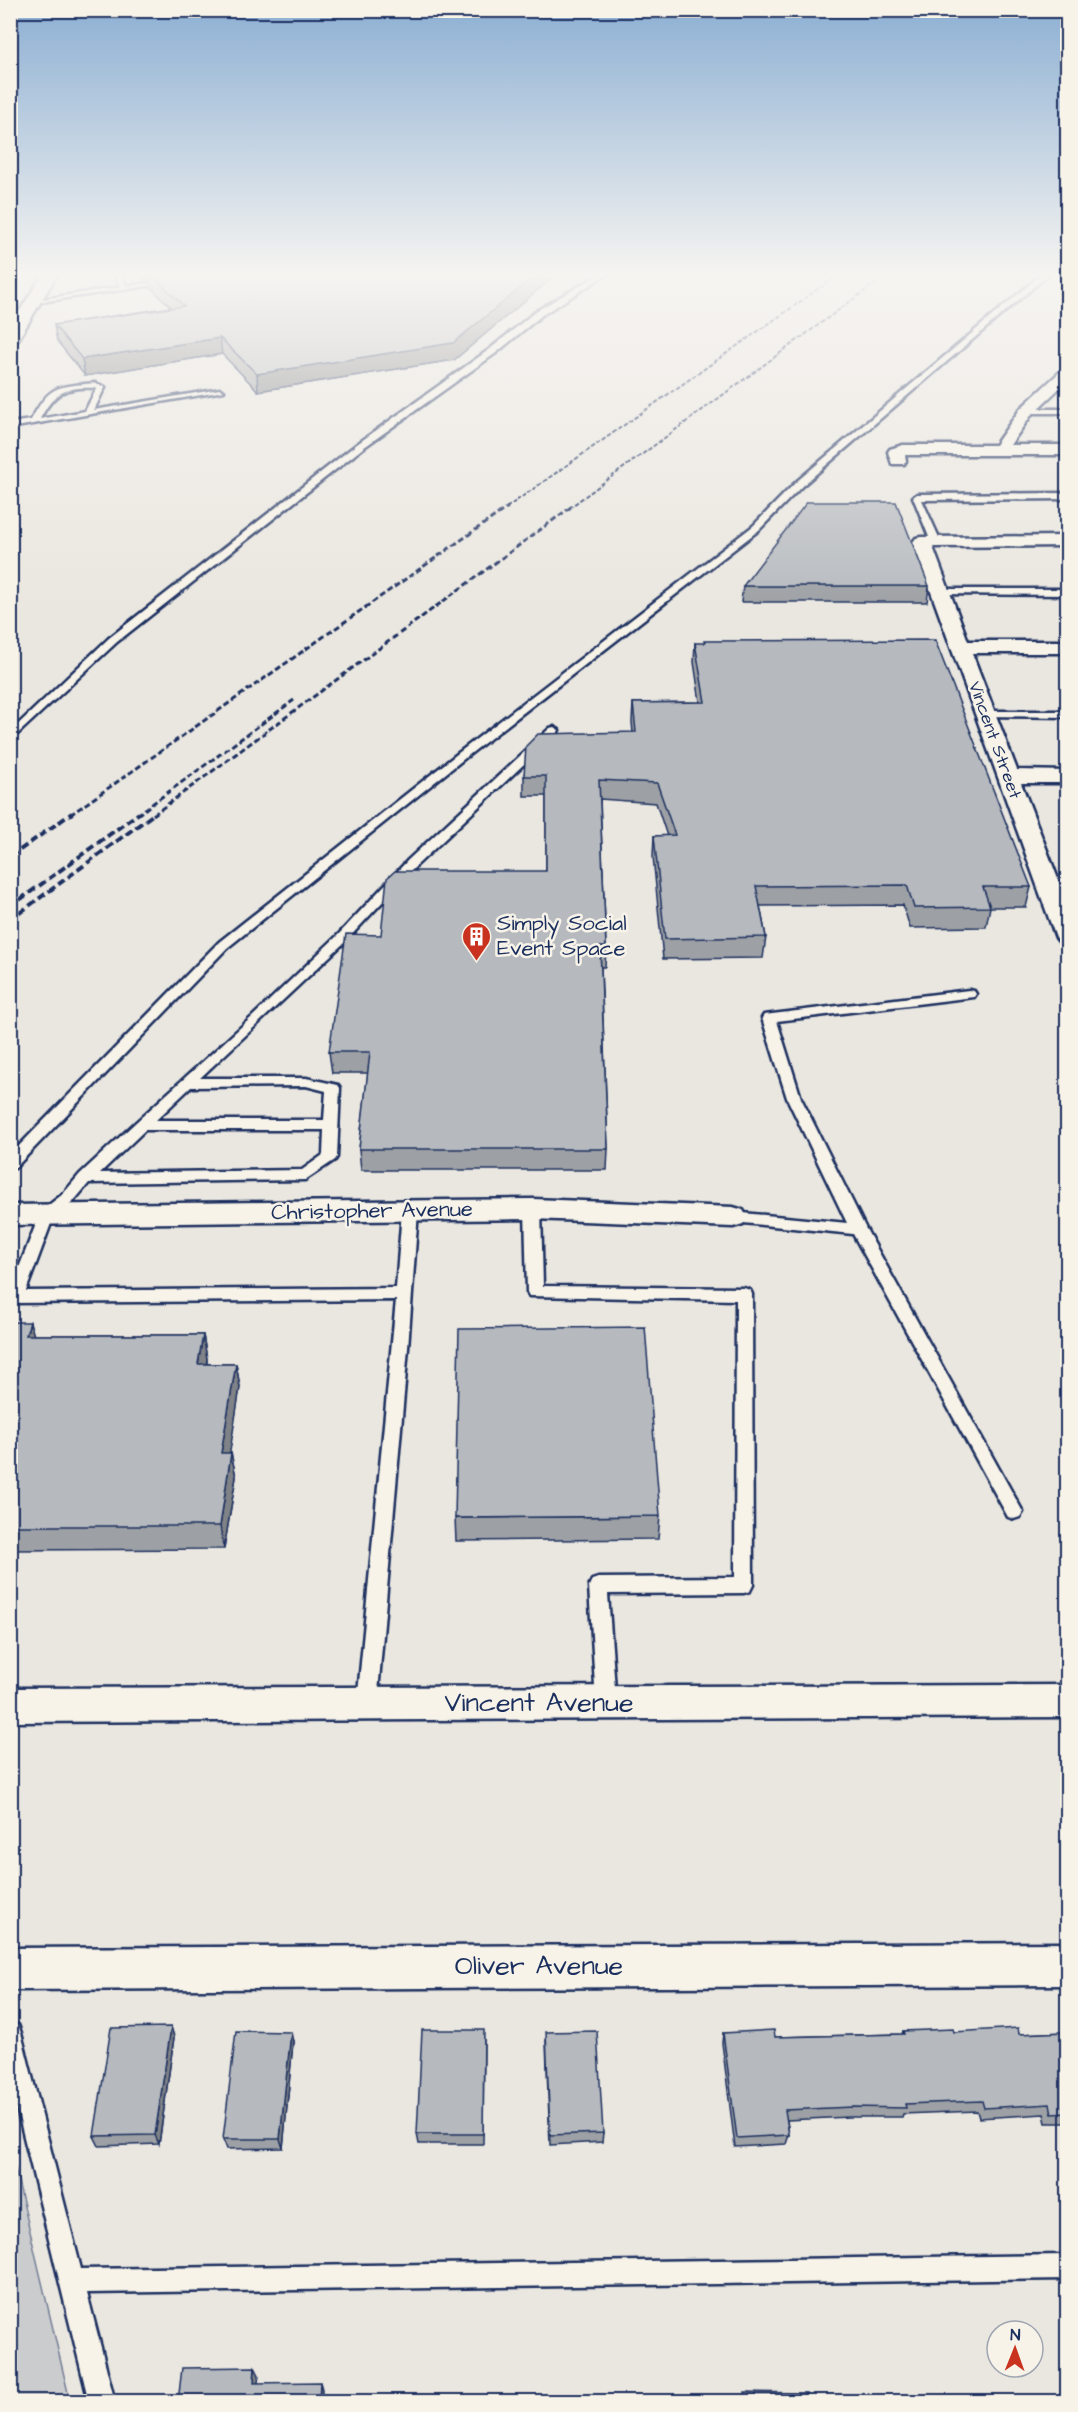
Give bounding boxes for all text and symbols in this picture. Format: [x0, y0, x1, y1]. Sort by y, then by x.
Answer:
street label: Vincent Street [962, 678, 1028, 803]
place label: Simply Social Event Space [497, 908, 627, 964]
building icon: Simply Social Event Space [460, 920, 492, 962]
street label: Christopher Avenue [271, 1194, 473, 1228]
street label: Vincent Avenue [444, 1684, 634, 1722]
street label: Oliver Avenue [455, 1947, 623, 1985]
north arrow [985, 2319, 1045, 2379]
text: N [1010, 2324, 1020, 2346]

